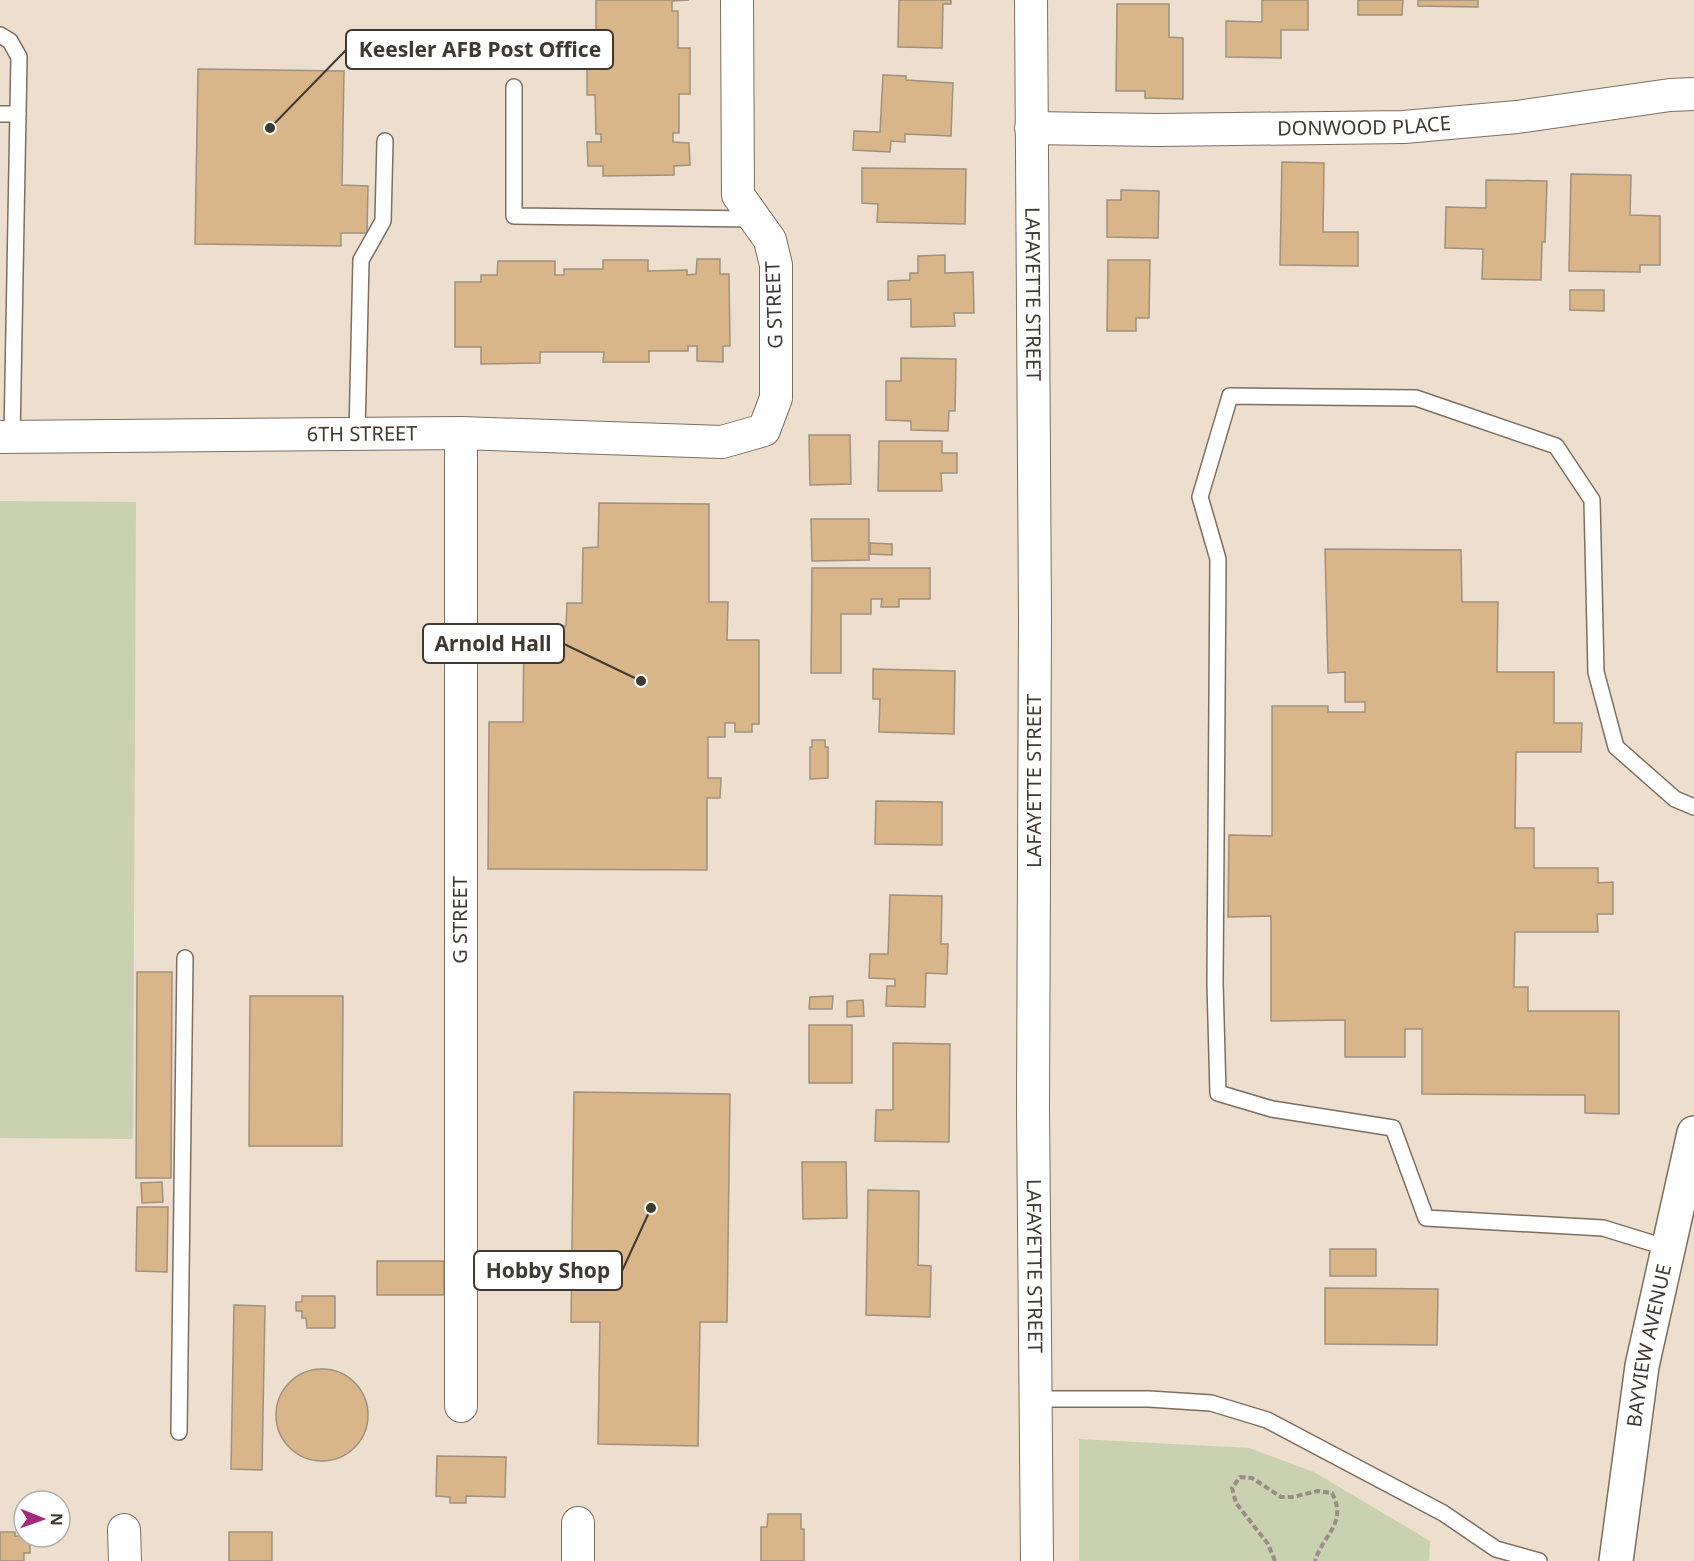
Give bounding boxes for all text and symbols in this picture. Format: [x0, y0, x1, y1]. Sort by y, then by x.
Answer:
callout: Keesler AFB Post Office [346, 30, 613, 69]
text: Keesler AFB Post Office [359, 35, 601, 63]
street label: DONWOOD PLACE [1277, 109, 1452, 142]
street label: LAFAYETTE STREET [1019, 207, 1047, 381]
street label: G STREET [758, 261, 789, 349]
street label: 6TH STREET [307, 419, 417, 447]
callout: Arnold Hall [423, 624, 564, 663]
text: Arnold Hall [435, 629, 551, 657]
street label: LAFAYETTE STREET [1020, 694, 1047, 868]
street label: G STREET [446, 876, 473, 964]
street label: LAFAYETTE STREET [1021, 1179, 1049, 1353]
callout: Hobby Shop [474, 1251, 622, 1290]
text: Hobby Shop [486, 1256, 610, 1284]
street label: BAYVIEW AVENUE [1620, 1261, 1677, 1429]
north arrow [12, 1489, 72, 1549]
text: N [46, 1513, 68, 1526]

